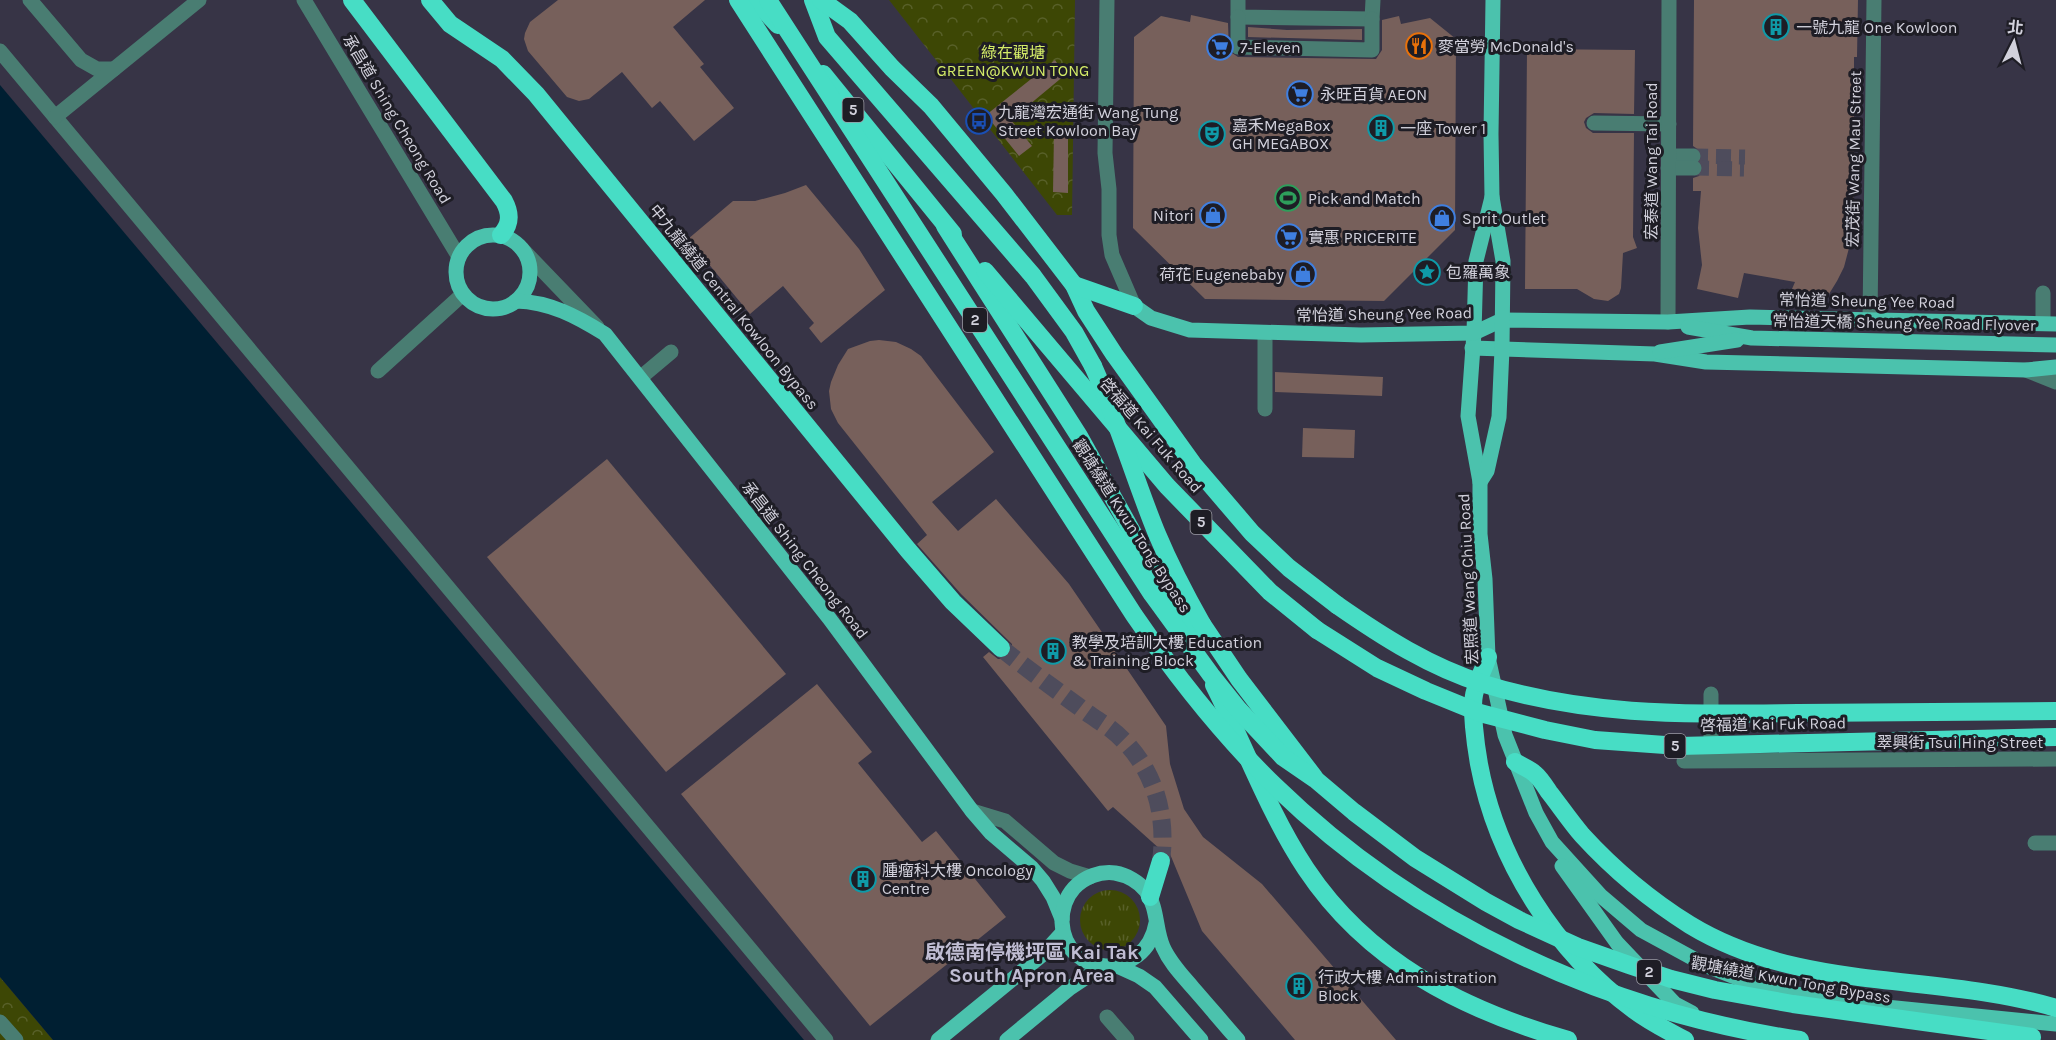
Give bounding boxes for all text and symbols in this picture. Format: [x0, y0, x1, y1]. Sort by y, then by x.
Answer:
building icon: 一號九龍 One Kowloon [1761, 12, 1791, 42]
north arrow [1984, 12, 2044, 72]
text: 北 [2007, 17, 2024, 38]
place label: 一號九龍 One Kowloon [1796, 18, 1957, 37]
street label: 承昌道 Shing Cheong Road [339, 31, 455, 207]
restaurant icon: 麥當勞 McDonald's [1404, 31, 1434, 61]
supermarket icon: 7-Eleven [1205, 32, 1235, 62]
place label: 麥當勞 McDonald's [1438, 37, 1574, 56]
place label: 7-Eleven [1240, 38, 1301, 57]
park label: 綠在觀塘 GREEN@KWUN TONG [937, 43, 1089, 80]
street label: 宏茂街 Wang Mau Street [1843, 71, 1865, 247]
supermarket icon: 永旺百貨 AEON [1285, 79, 1315, 109]
street label: 宏泰道 Wang Tai Road [1642, 82, 1661, 240]
place label: 永旺百貨 AEON [1320, 85, 1427, 104]
road number: 5 [842, 98, 864, 122]
place label: 九龍灣宏通街 Wang Tung Street Kowloon Bay [998, 103, 1178, 140]
bus stop icon: 九龍灣宏通街 Wang Tung Street Kowloon Bay [964, 106, 994, 136]
building icon: 一座 Tower 1 [1366, 113, 1396, 143]
place label: 嘉禾MegaBox GH MEGABOX [1232, 116, 1330, 153]
theatre icon: 嘉禾MegaBox GH MEGABOX [1197, 119, 1227, 149]
place label: 一座 Tower 1 [1400, 119, 1486, 138]
sports icon: Pick and Match [1273, 183, 1303, 213]
place label: Pick and Match [1308, 189, 1421, 208]
shop icon: Nitori [1198, 200, 1228, 230]
street label: 中九龍繞道 Central Kowloon Bypass [645, 201, 823, 413]
shop icon: Sprit Outlet [1427, 203, 1457, 233]
place label: Nitori [1153, 206, 1194, 225]
place label: Sprit Outlet [1462, 209, 1546, 228]
supermarket icon: 實惠 PRICERITE [1274, 222, 1304, 252]
place label: 實惠 PRICERITE [1308, 228, 1417, 247]
place icon: 包羅萬象 [1412, 257, 1442, 287]
shop icon: 荷花 Eugenebaby [1288, 259, 1318, 289]
place label: 包羅萬象 [1446, 263, 1510, 282]
place label: 荷花 Eugenebaby [1159, 265, 1285, 284]
street label: 常怡道 Sheung Yee Road [1779, 290, 1955, 312]
street label: 常怡道 Sheung Yee Road [1296, 303, 1472, 325]
road number: 2 [963, 308, 987, 332]
street label: 常怡道天橋 Sheung Yee Road Flyover [1772, 311, 2036, 335]
street label: 啓福道 Kai Fuk Road [1096, 374, 1206, 496]
street label: 觀塘繞道 Kwun Tong Bypass [1069, 436, 1195, 616]
street label: 承昌道 Shing Cheong Road [738, 478, 872, 642]
street label: 宏照道 Wang Chiu Road [1454, 493, 1482, 665]
road number: 5 [1190, 510, 1212, 534]
place label: 教學及培訓大樓 Education & Training Block [1072, 633, 1262, 670]
building icon: 教學及培訓大樓 Education & Training Block [1038, 636, 1068, 666]
street label: 啓福道 Kai Fuk Road [1700, 713, 1846, 735]
street label: 翠興街 Tsui Hing Street [1877, 733, 2043, 752]
road number: 5 [1664, 734, 1686, 758]
place label: 腫瘤科大樓 Oncology Centre [882, 861, 1033, 898]
building icon: 腫瘤科大樓 Oncology Centre [848, 864, 878, 894]
district label: 啟德南停機坪區 Kai Tak South Apron Area [925, 941, 1139, 987]
street label: 觀塘繞道 Kwun Tong Bypass [1690, 953, 1892, 1007]
road number: 2 [1637, 960, 1661, 984]
place label: 行政大樓 Administration Block [1318, 968, 1497, 1005]
building icon: 行政大樓 Administration Block [1284, 971, 1314, 1001]

